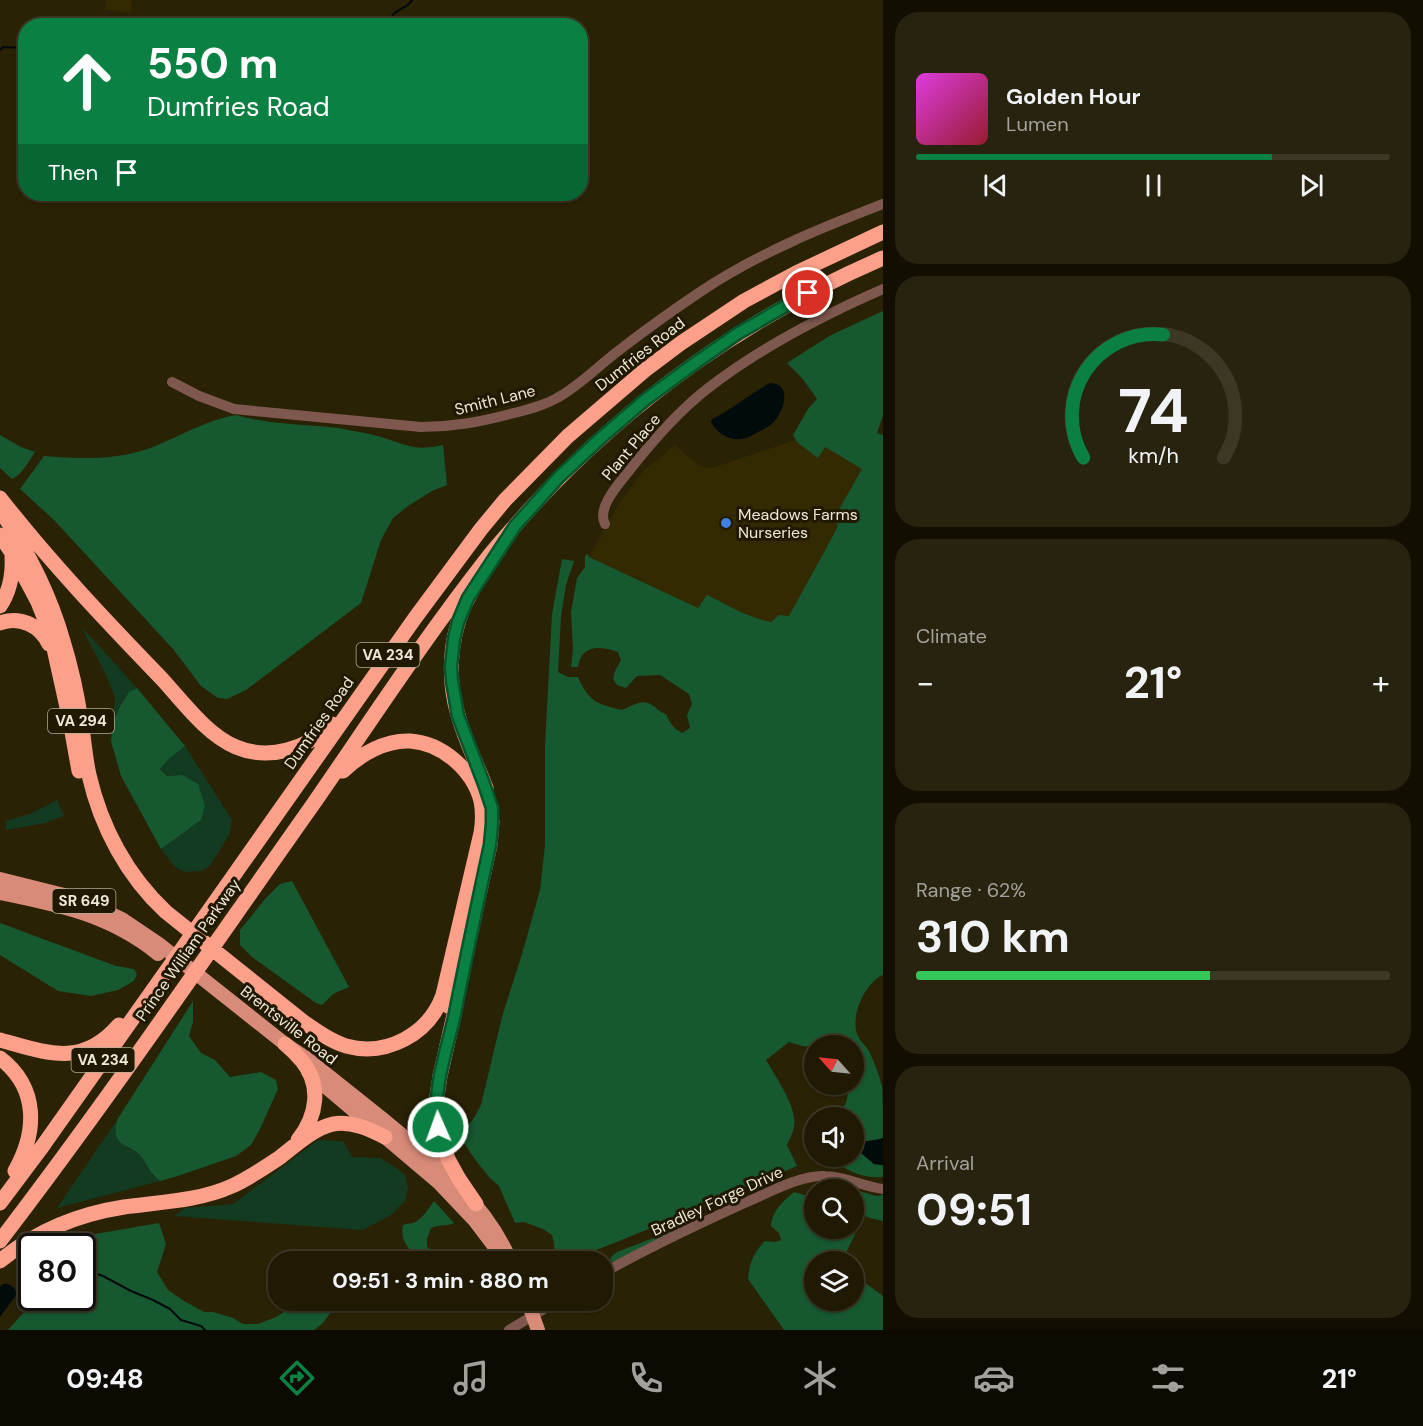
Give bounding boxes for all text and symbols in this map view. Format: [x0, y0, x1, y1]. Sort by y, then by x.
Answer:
text: 550 m [147, 36, 278, 91]
icon: ahead [48, 42, 126, 120]
text: Golden Hour [1006, 82, 1141, 111]
text: Dumfries Road [147, 89, 330, 124]
text: Lumen [1006, 111, 1069, 137]
icon: arrive [110, 156, 143, 189]
text: Then [48, 158, 98, 187]
icon: previous [979, 169, 1012, 202]
icon: pause [1137, 169, 1170, 202]
icon: next [1295, 169, 1328, 202]
pin [782, 267, 833, 318]
icon: arrive [791, 276, 824, 309]
street label: Dumfries Road [591, 312, 689, 396]
text: 74 [1118, 371, 1188, 452]
street label: Smith Lane [452, 380, 538, 420]
street label: Plant Place [597, 409, 665, 485]
text: km/h [1128, 443, 1178, 471]
place label: Meadows Farms Nurseries [738, 504, 858, 543]
marker: Meadows Farms Nurseries [719, 516, 733, 530]
text: Climate [916, 623, 987, 649]
road number: VA 234 [356, 643, 420, 667]
text: 21° [1124, 653, 1182, 712]
text: − [916, 661, 934, 704]
text: + [1372, 661, 1390, 704]
street label: Dumfries Road [279, 673, 359, 773]
road number: VA 294 [48, 709, 114, 733]
street label: Prince William Parkway [131, 875, 245, 1025]
text: Range · 62% [916, 877, 1026, 903]
road number: SR 649 [52, 889, 116, 913]
text: 310 km [916, 907, 1070, 966]
street label: Brentsville Road [236, 981, 342, 1069]
north arrow [804, 1035, 864, 1095]
map controls [804, 1035, 864, 1311]
road number: VA 234 [72, 1048, 134, 1072]
position arrow [406, 1095, 470, 1159]
button: sound [804, 1107, 864, 1167]
text: Arrival [916, 1150, 974, 1176]
street label: Bradley Forge Drive [648, 1161, 786, 1241]
button: search [804, 1179, 864, 1239]
text: 09:51 [916, 1180, 1032, 1239]
speed limit sign: 80 [18, 1233, 96, 1311]
button: layers [804, 1251, 864, 1311]
text: 09:51 · 3 min · 880 m [332, 1266, 549, 1295]
icon: directions [276, 1357, 318, 1399]
icon: music [450, 1357, 492, 1399]
icon: phone [625, 1357, 667, 1399]
icon: climate [799, 1357, 841, 1399]
icon: car [973, 1357, 1015, 1399]
icon: filters [1147, 1357, 1189, 1399]
text: 09:48 [66, 1361, 144, 1396]
text: 21° [1322, 1361, 1357, 1396]

